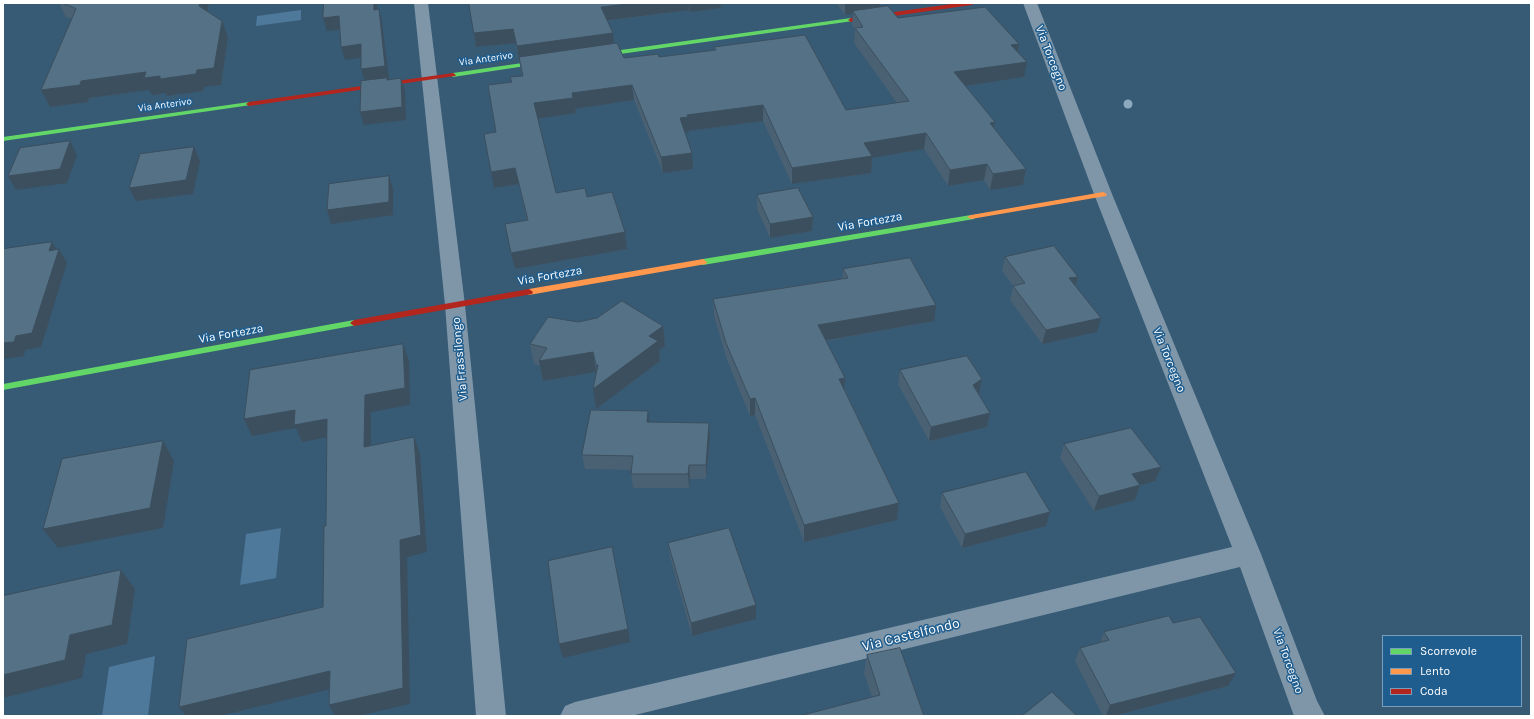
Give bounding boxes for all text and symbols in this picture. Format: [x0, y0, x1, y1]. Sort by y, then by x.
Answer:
street label: Via Torcegno [1032, 23, 1070, 93]
street label: Via Anterivo [458, 49, 514, 69]
street label: Via Anterivo [137, 95, 193, 115]
street label: Via Fortezza [837, 209, 903, 235]
street label: Via Fortezza [517, 263, 583, 289]
street label: Via Frassilongo [449, 317, 471, 401]
street label: Via Fortezza [198, 321, 264, 347]
street label: Via Torcegno [1149, 325, 1189, 395]
street label: Via Castelfondo [860, 615, 962, 655]
street label: Via Torcegno [1269, 626, 1307, 696]
legend [1382, 635, 1522, 707]
text: Scorrevole [1420, 644, 1477, 658]
text: Lento [1420, 664, 1450, 678]
text: Coda [1420, 684, 1448, 698]

